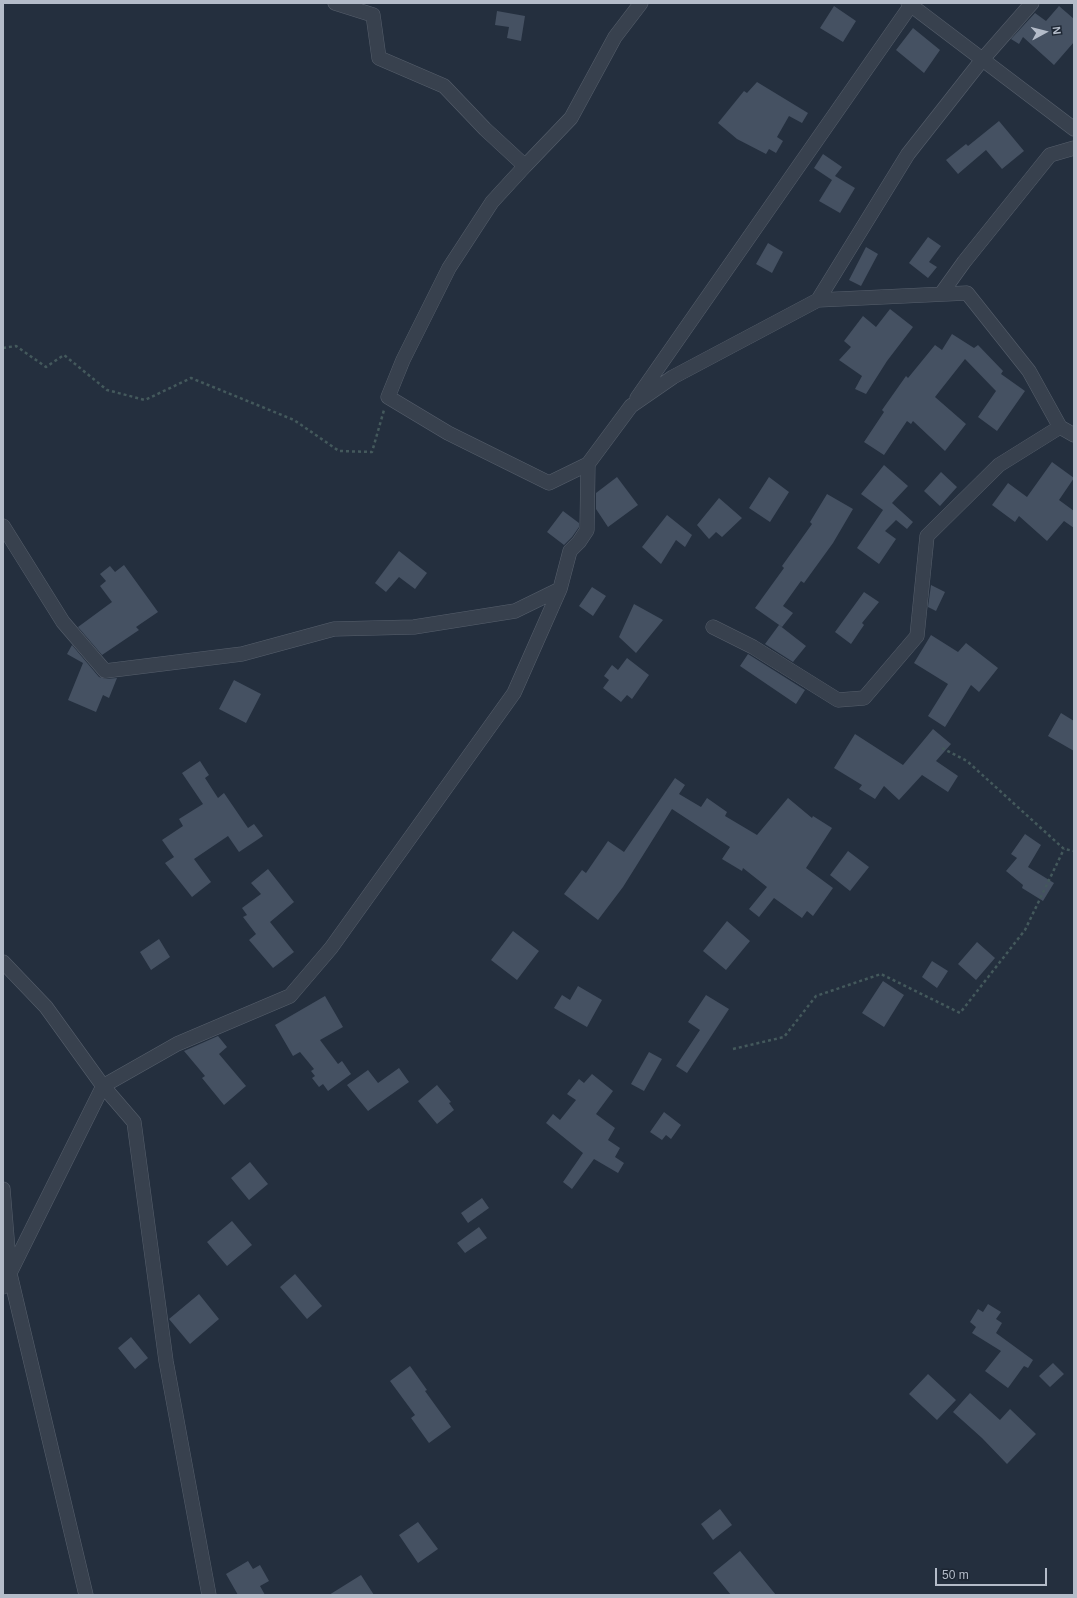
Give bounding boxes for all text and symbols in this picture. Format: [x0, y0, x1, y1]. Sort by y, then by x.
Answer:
north arrow [1025, 12, 1065, 52]
text: N [1050, 26, 1063, 35]
scale bar [937, 1560, 1049, 1586]
text: 50 m [942, 1568, 969, 1582]

